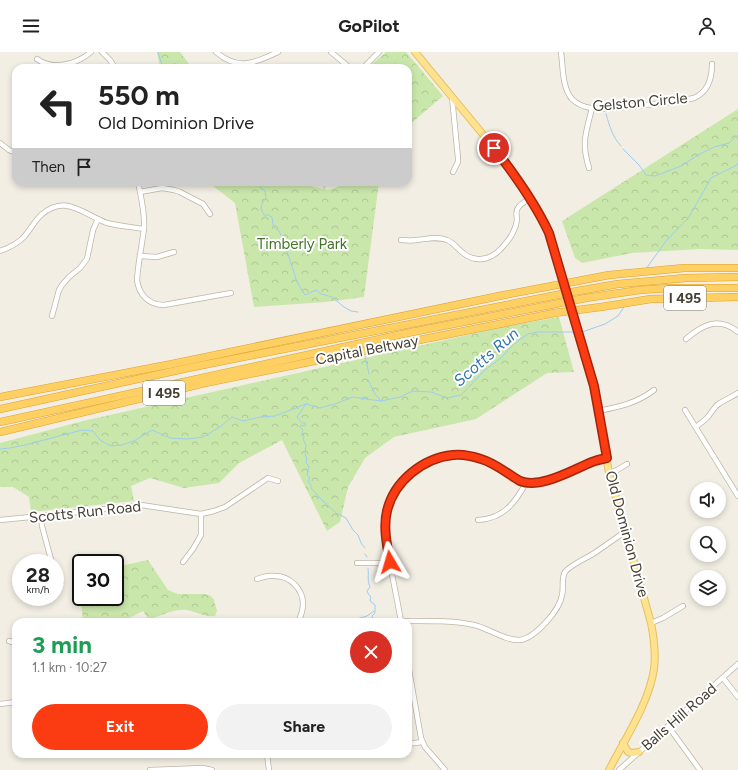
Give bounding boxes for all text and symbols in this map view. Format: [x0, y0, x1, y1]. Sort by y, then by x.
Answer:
icon: menu [20, 15, 42, 37]
text: GoPilot [338, 15, 400, 37]
icon: person [696, 15, 718, 37]
text: 550 m [98, 78, 180, 112]
icon: left [32, 80, 84, 132]
street label: Gelston Circle [592, 89, 688, 115]
text: Old Dominion Drive [98, 112, 254, 134]
pin [477, 131, 511, 165]
icon: arrive [483, 137, 505, 159]
icon: arrive [73, 156, 95, 178]
text: Then [32, 158, 65, 176]
park label: Timberly Park [257, 235, 348, 253]
road number: I 495 [664, 286, 706, 310]
water label: Scotts Run [450, 324, 522, 390]
street label: Capital Beltway [314, 331, 420, 369]
road number: I 495 [143, 381, 185, 405]
street label: Old Dominion Drive [601, 469, 653, 599]
map controls [690, 482, 726, 606]
button: sound [690, 482, 726, 518]
street label: Scotts Run Road [28, 497, 142, 527]
button: search [690, 526, 726, 562]
position arrow [369, 541, 411, 583]
speed limit sign: 30 [72, 554, 124, 606]
text: 28 [26, 563, 50, 587]
button: layers [690, 570, 726, 606]
text: km/h [27, 583, 49, 596]
text: 3 min [32, 630, 92, 659]
button: close [350, 631, 392, 673]
text: 1.1 km · 10:27 [32, 660, 107, 675]
street label: Balls Hill Road [638, 679, 720, 755]
button: Exit [32, 704, 208, 750]
button: Share [216, 704, 392, 750]

